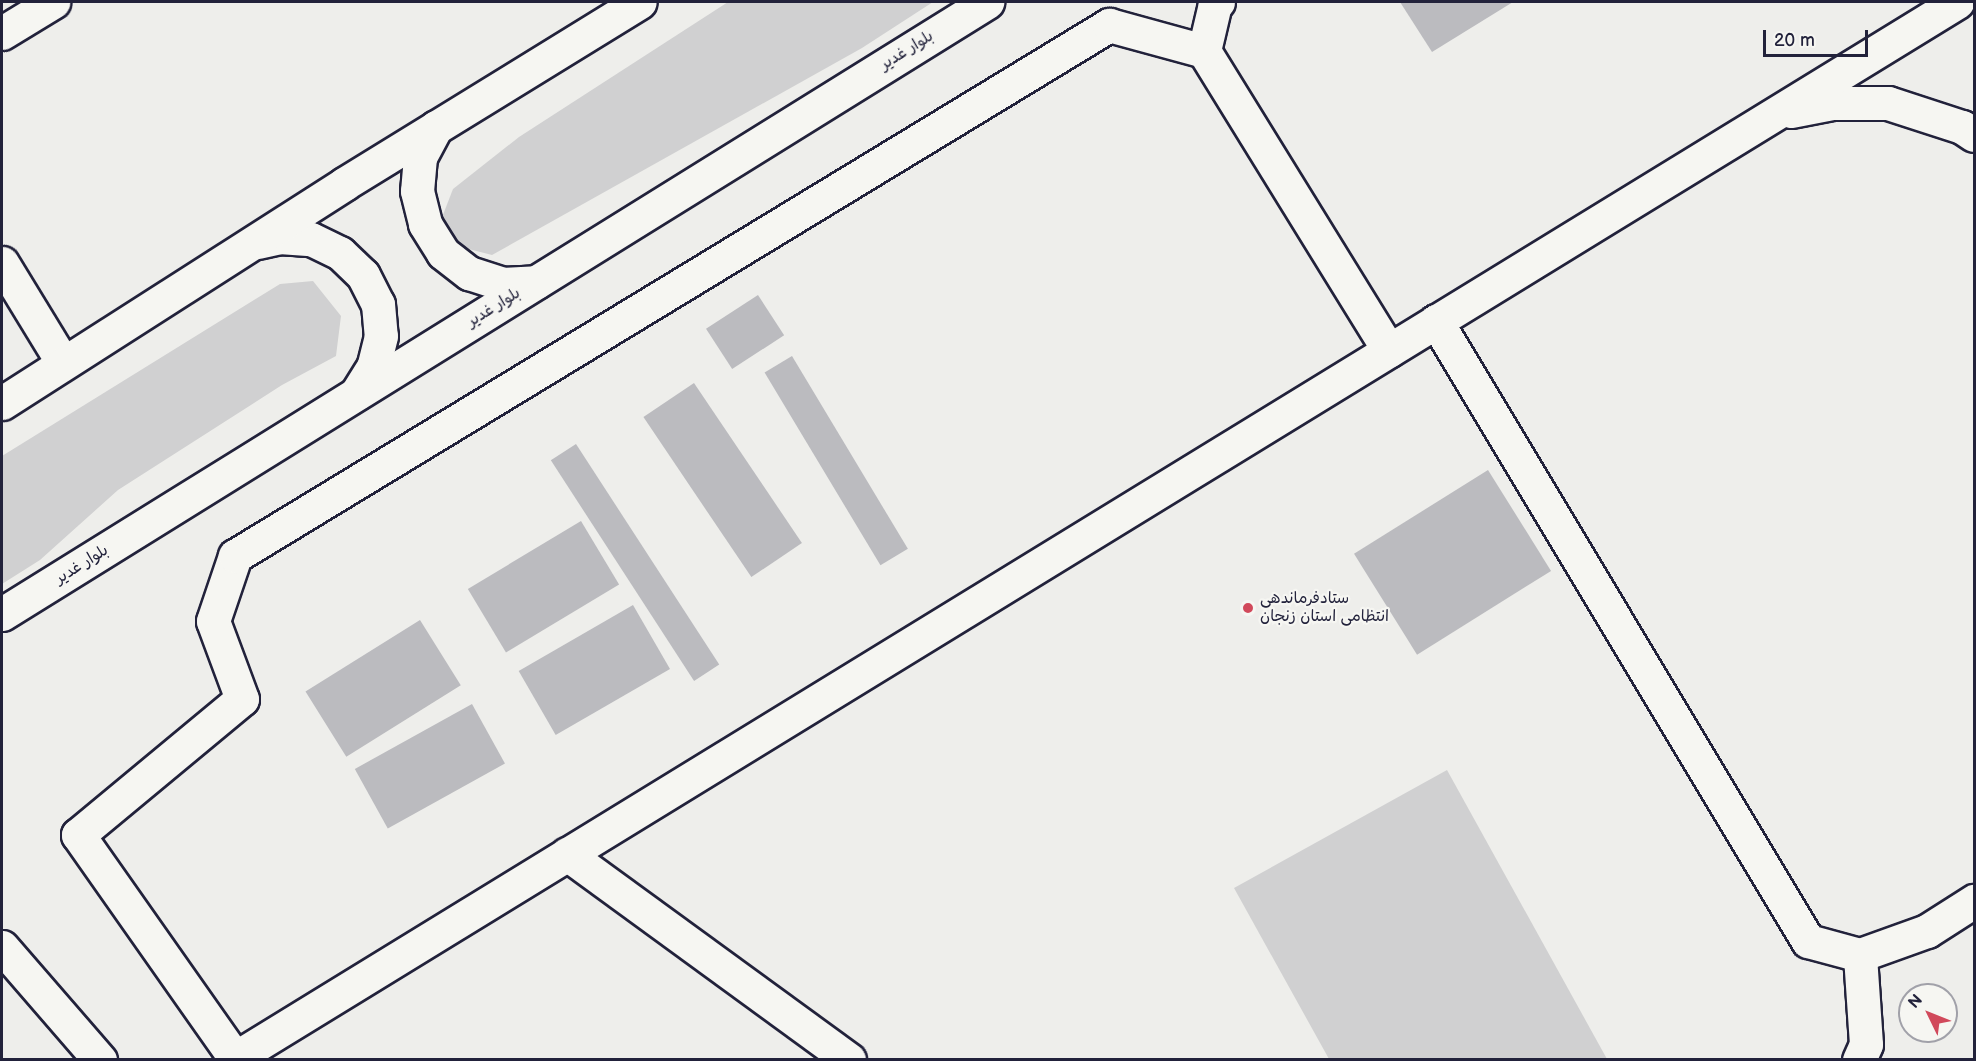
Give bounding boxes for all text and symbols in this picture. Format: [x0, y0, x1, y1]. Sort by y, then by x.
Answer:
scale bar [1766, 18, 1871, 56]
street label: بلوار غدیر [877, 27, 937, 75]
text: 20 m [1774, 30, 1815, 51]
street label: بلوار غدیر [464, 284, 524, 332]
street label: بلوار غدیر [52, 541, 112, 589]
place label: ستادفرماندهی انتظامی استان زنجان [1260, 589, 1389, 627]
marker: ستادفرماندهی انتظامی استان زنجان [1241, 601, 1255, 615]
north arrow [1898, 983, 1958, 1043]
text: N [1905, 991, 1927, 1013]

